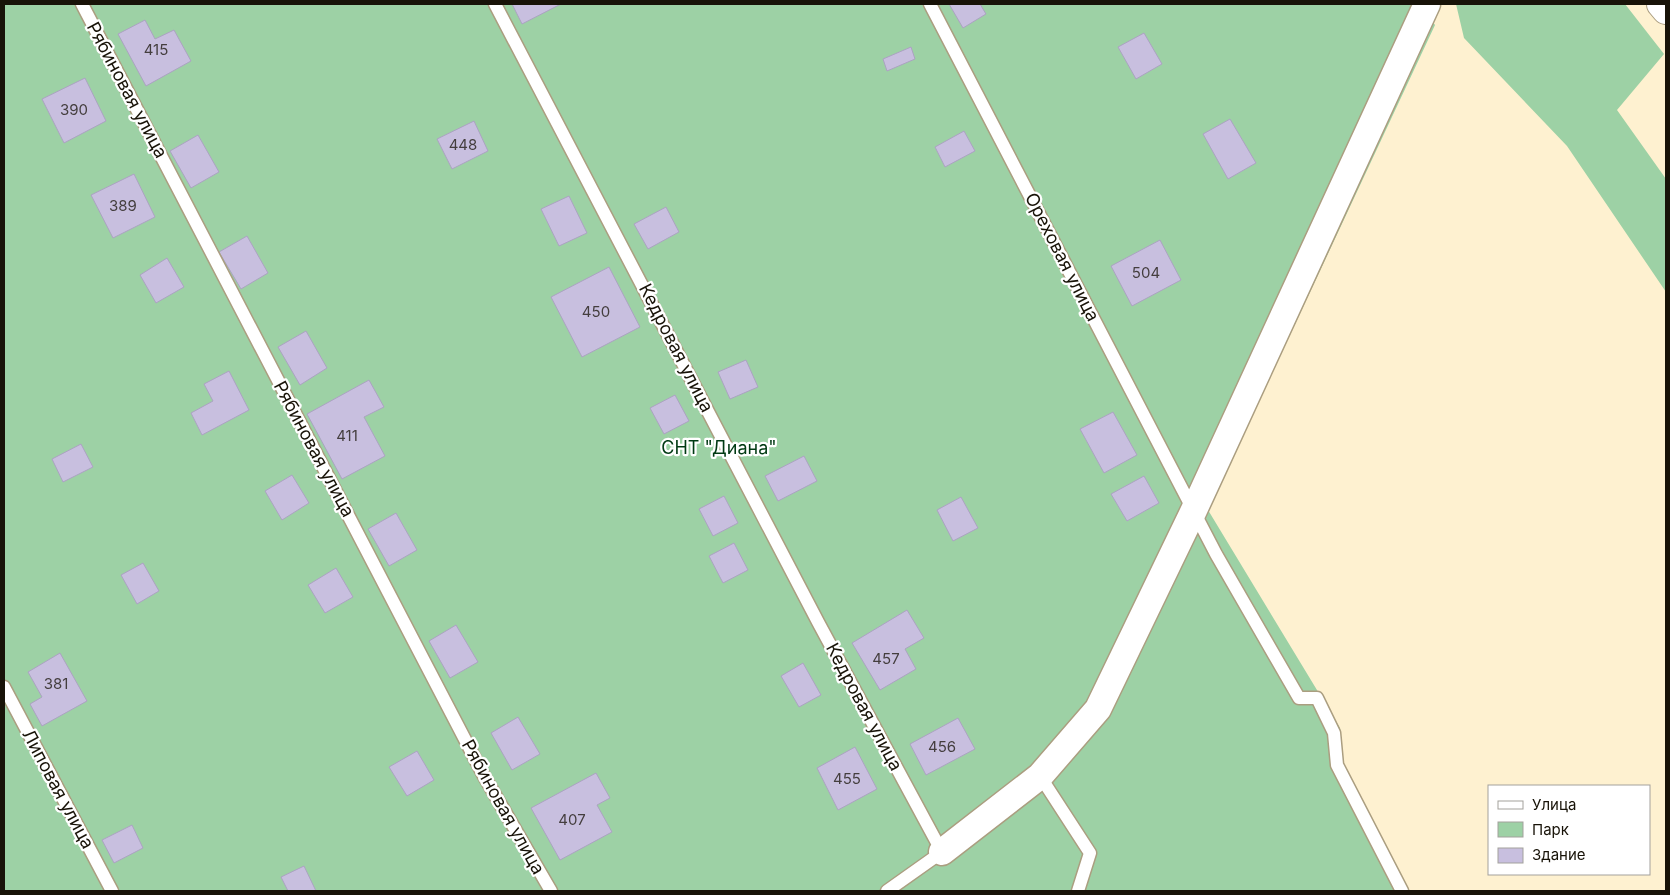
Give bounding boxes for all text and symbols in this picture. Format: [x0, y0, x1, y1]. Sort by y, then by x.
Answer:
street label: Рябиновая улица [83, 18, 172, 161]
house number: 415 [144, 40, 168, 59]
house number: 390 [60, 100, 88, 119]
house number: 448 [449, 135, 477, 154]
street label: Ореховая улица [1021, 189, 1104, 325]
house number: 389 [109, 196, 137, 215]
house number: 504 [1132, 263, 1160, 282]
street label: Кедровая улица [635, 280, 718, 416]
house number: 450 [582, 302, 610, 321]
street label: Рябиновая улица [270, 377, 359, 520]
house number: 411 [336, 426, 358, 445]
park label: СНТ "Диана" [661, 437, 777, 458]
street label: Кедровая улица [822, 639, 907, 774]
house number: 457 [872, 649, 900, 668]
house number: 381 [44, 674, 68, 693]
street label: Липовая улица [18, 726, 99, 852]
street label: Рябиновая улица [458, 736, 549, 878]
house number: 456 [928, 737, 956, 756]
house number: 455 [833, 769, 861, 788]
legend [1488, 785, 1650, 875]
text: Улица [1532, 795, 1576, 814]
house number: 407 [558, 810, 586, 829]
text: Парк [1532, 820, 1569, 839]
text: Здание [1532, 845, 1586, 864]

